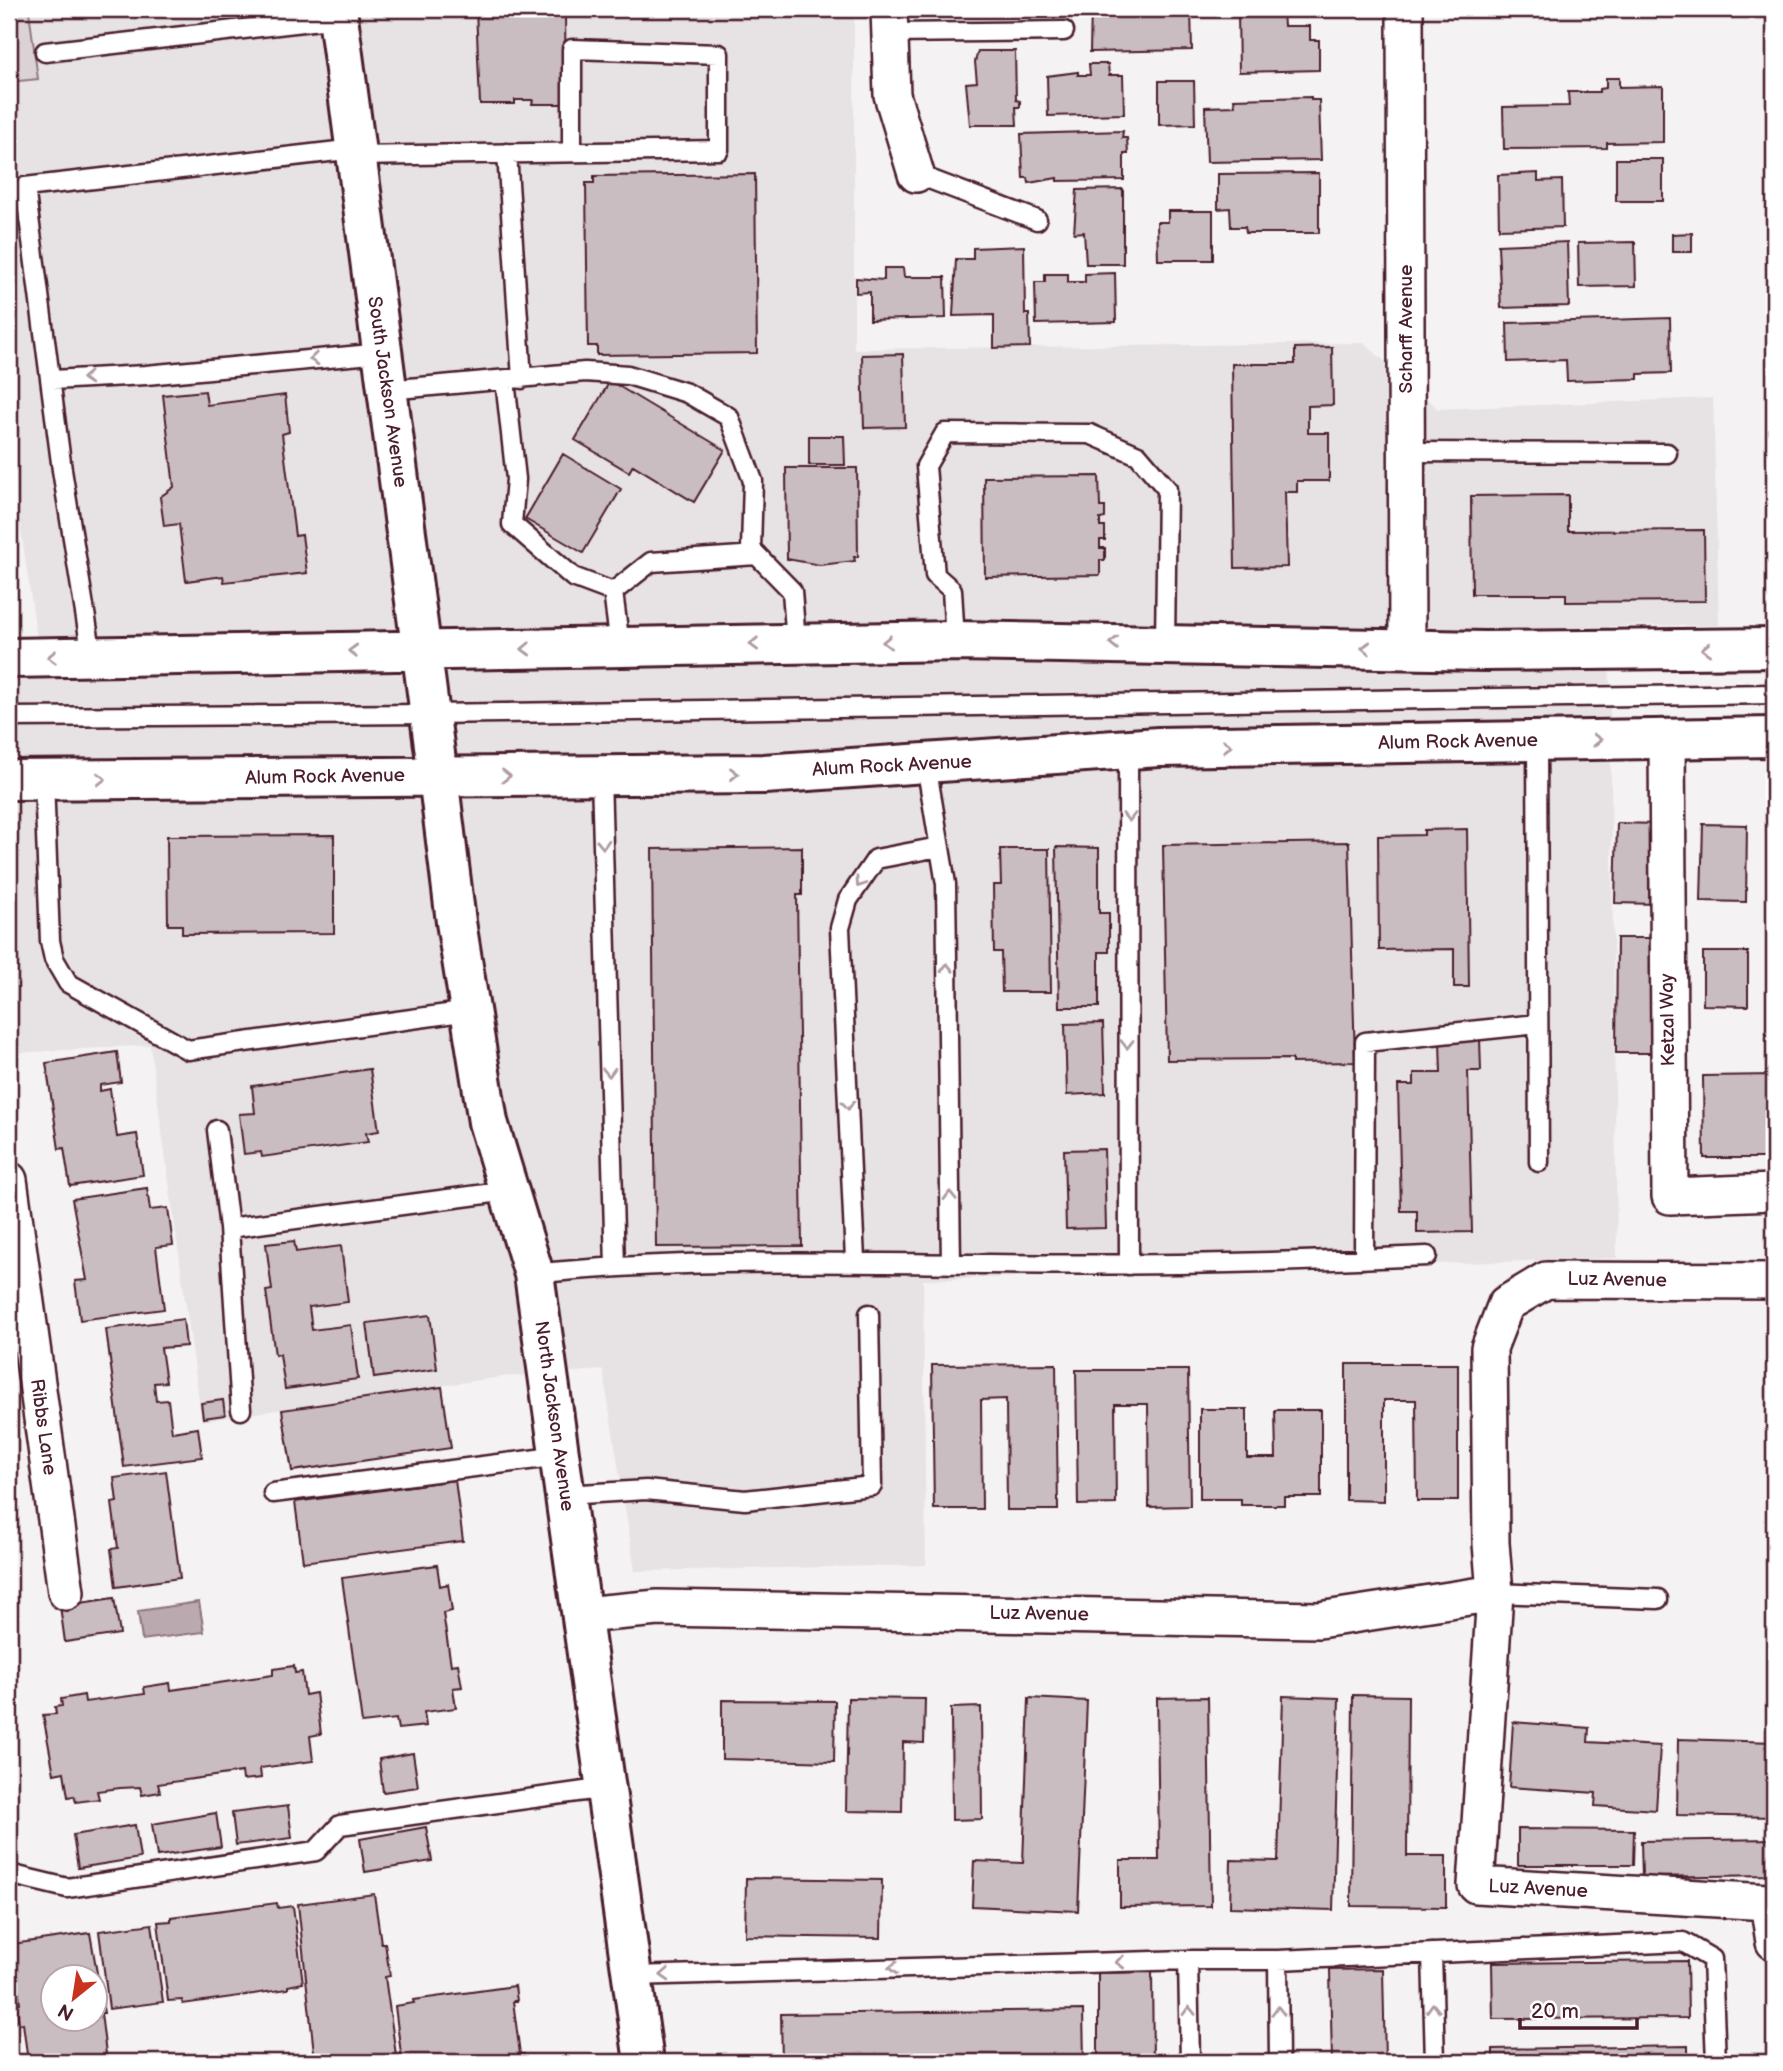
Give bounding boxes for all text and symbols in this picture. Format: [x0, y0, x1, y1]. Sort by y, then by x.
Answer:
street label: Scharff Avenue [1395, 265, 1418, 393]
street label: South Jackson Avenue [362, 295, 412, 489]
one-way arrow [308, 351, 319, 366]
one-way arrow [81, 370, 92, 385]
one-way arrow [881, 634, 892, 650]
one-way arrow [748, 636, 759, 651]
one-way arrow [1109, 636, 1120, 651]
one-way arrow [520, 641, 531, 656]
one-way arrow [1361, 641, 1372, 656]
one-way arrow [1700, 641, 1711, 656]
one-way arrow [347, 643, 358, 659]
one-way arrow [46, 649, 57, 665]
street label: Alum Rock Avenue [1378, 729, 1538, 755]
one-way arrow [1592, 732, 1603, 748]
one-way arrow [1223, 738, 1233, 754]
street label: Alum Rock Avenue [812, 750, 972, 782]
street label: Alum Rock Avenue [245, 764, 405, 790]
one-way arrow [728, 767, 739, 782]
one-way arrow [501, 768, 512, 784]
one-way arrow [97, 771, 107, 787]
one-way arrow [1121, 812, 1137, 823]
one-way arrow [595, 839, 611, 850]
one-way arrow [856, 875, 868, 888]
one-way arrow [939, 962, 955, 973]
street label: Ketzal Way [1656, 973, 1680, 1067]
one-way arrow [1119, 1040, 1135, 1050]
one-way arrow [602, 1066, 617, 1077]
one-way arrow [840, 1100, 855, 1111]
one-way arrow [942, 1190, 958, 1200]
street label: Luz Avenue [1567, 1268, 1667, 1292]
street label: North Jackson Avenue [529, 1319, 579, 1513]
street label: Ribbs Lane [25, 1377, 61, 1477]
street label: Luz Avenue [989, 1602, 1089, 1626]
street label: Luz Avenue [1488, 1875, 1588, 1903]
one-way arrow [1114, 1954, 1125, 1969]
one-way arrow [887, 1960, 898, 1975]
north arrow [38, 1962, 108, 2032]
one-way arrow [660, 1967, 671, 1982]
scale bar [1520, 1987, 1638, 2031]
text: N [54, 1998, 78, 2025]
text: 20 m [1531, 1999, 1579, 2024]
one-way arrow [1426, 2002, 1441, 2013]
one-way arrow [1182, 2005, 1197, 2016]
one-way arrow [1270, 2006, 1286, 2016]

